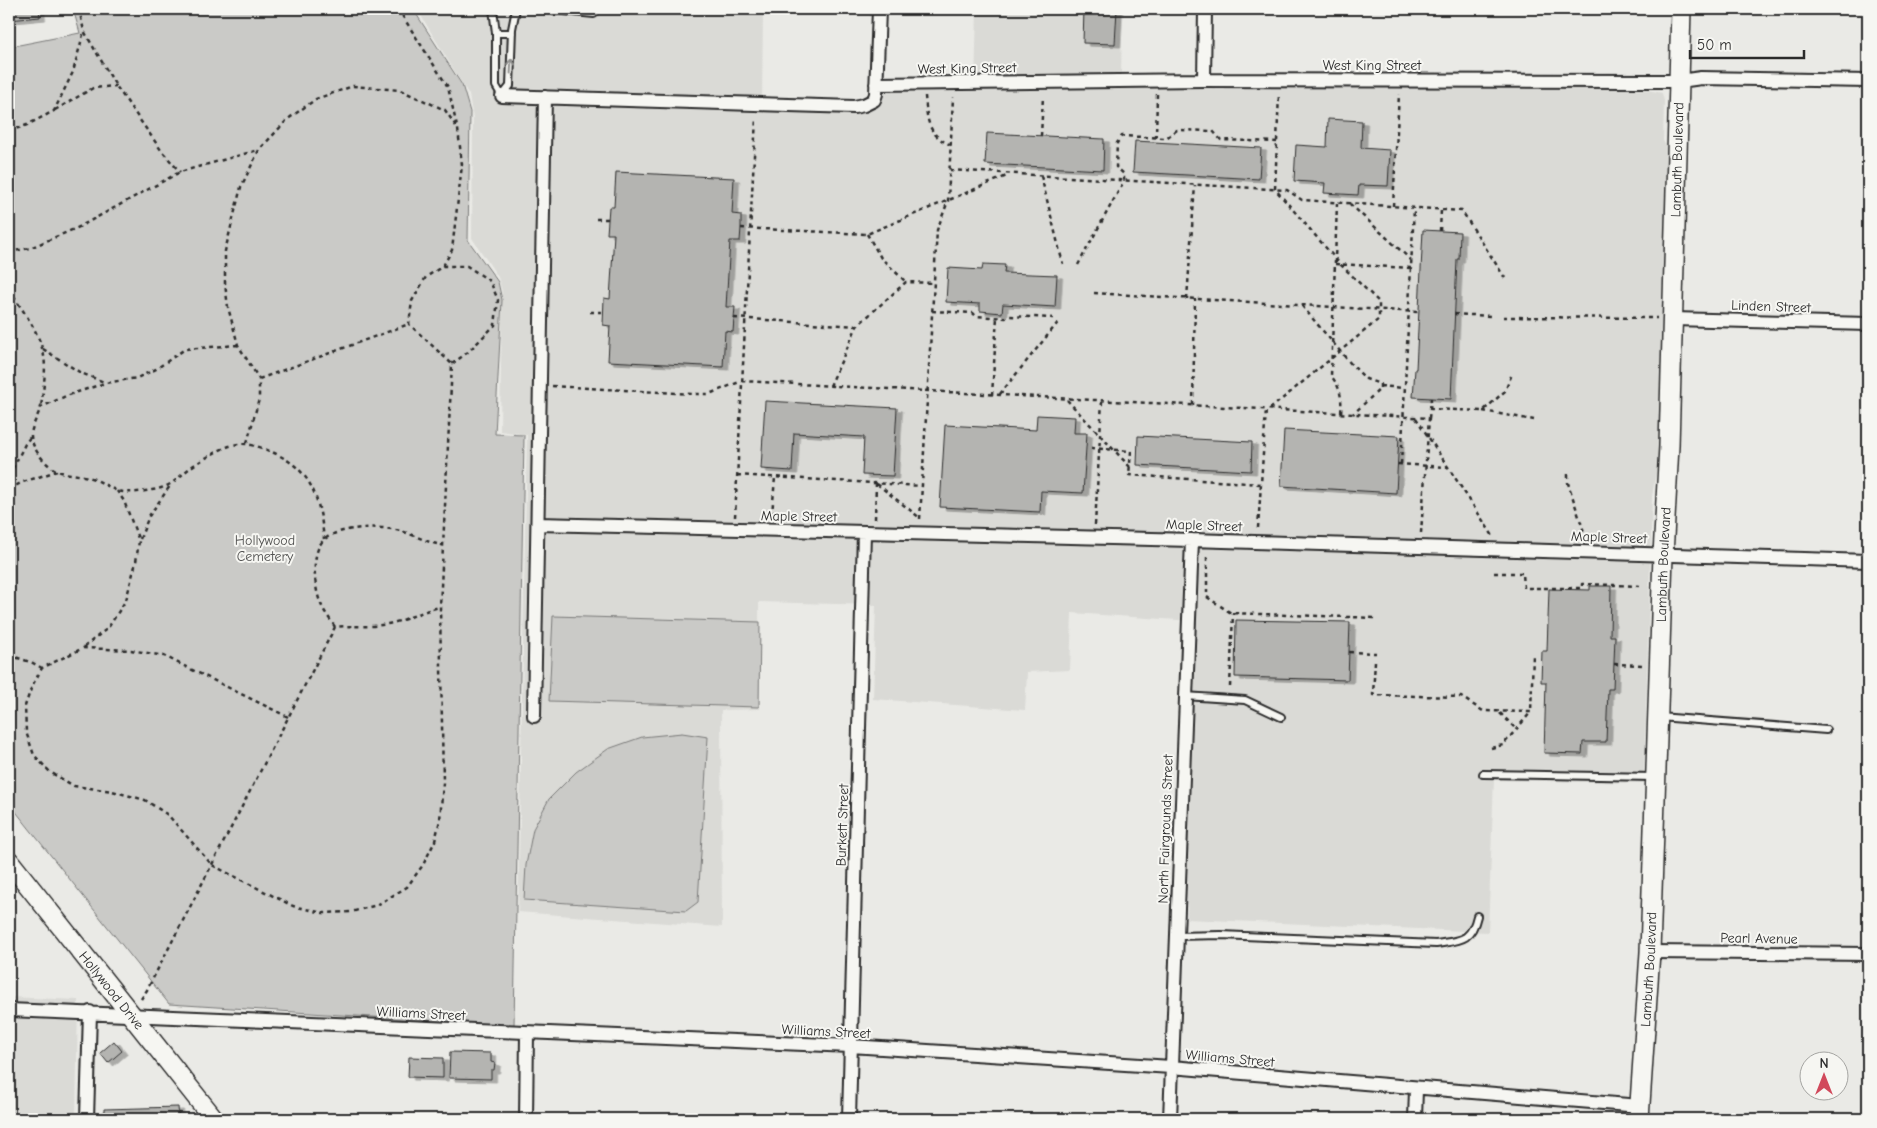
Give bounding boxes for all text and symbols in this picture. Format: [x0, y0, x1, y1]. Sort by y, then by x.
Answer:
scale bar [1690, 28, 1803, 60]
text: 50 m [1697, 36, 1732, 54]
street label: West King Street [1323, 57, 1422, 74]
one-way arrow [506, 58, 516, 74]
street label: West King Street [918, 59, 1017, 78]
street label: Lambuth Boulevard [1667, 102, 1687, 218]
street label: Linden Street [1731, 297, 1812, 316]
street label: Maple Street [761, 507, 838, 526]
street label: Lambuth Boulevard [1653, 507, 1675, 622]
street label: Maple Street [1166, 516, 1243, 535]
street label: Maple Street [1571, 528, 1648, 547]
park label: Hollywood Cemetery [235, 532, 295, 565]
street label: North Fairgrounds Street [1154, 753, 1177, 904]
street label: Burkett Street [833, 782, 852, 867]
street label: Lambuth Boulevard [1637, 912, 1660, 1027]
street label: Pearl Avenue [1720, 929, 1798, 948]
street label: Hollywood Drive [75, 948, 148, 1033]
street label: Williams Street [376, 1003, 467, 1024]
street label: Williams Street [781, 1021, 872, 1042]
street label: Williams Street [1185, 1046, 1276, 1071]
north arrow [1800, 1050, 1850, 1100]
text: N [1819, 1055, 1829, 1072]

